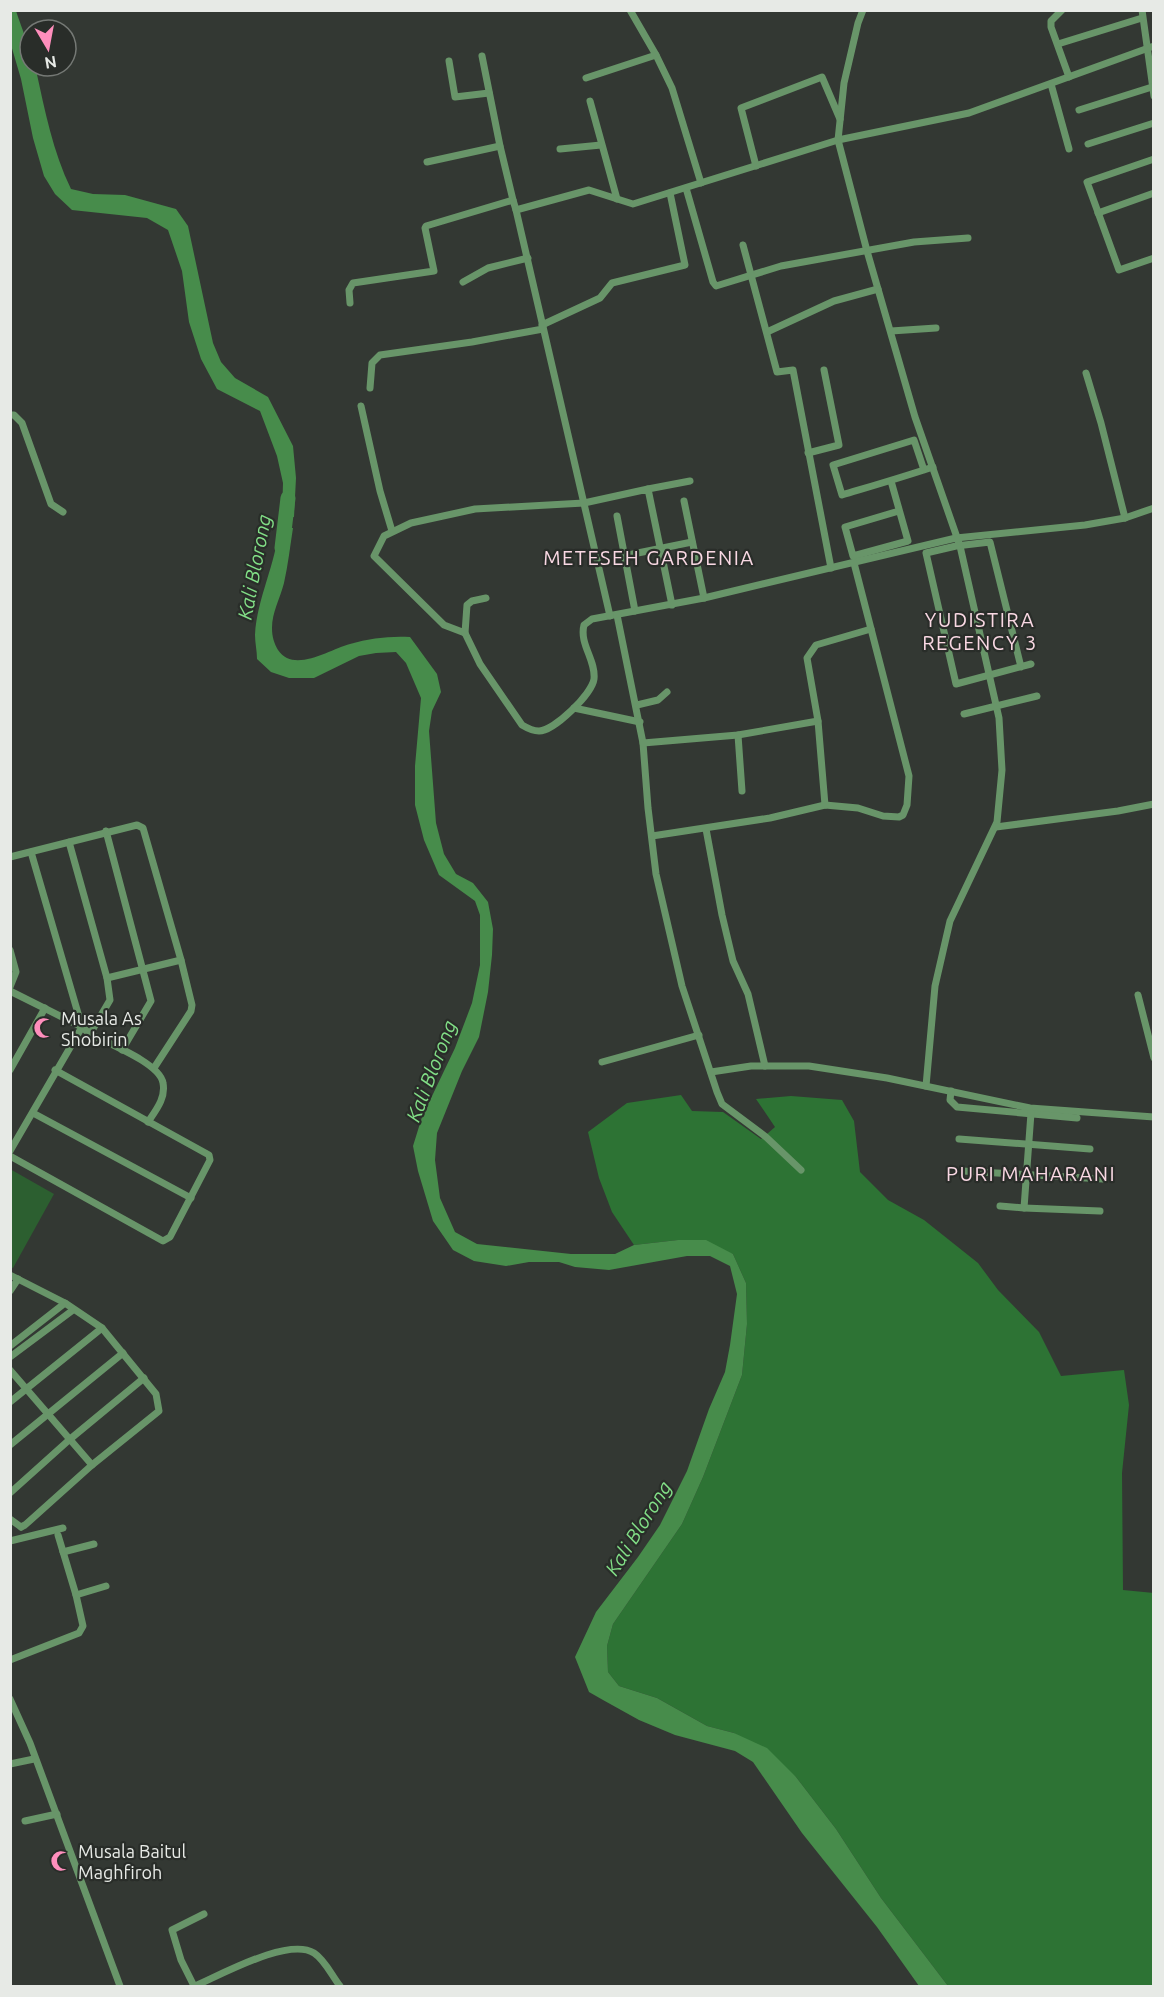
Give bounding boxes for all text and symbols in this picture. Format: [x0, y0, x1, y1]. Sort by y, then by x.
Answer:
north arrow [18, 18, 78, 78]
text: N [43, 53, 58, 73]
water label: Kali Blorong [233, 512, 276, 622]
district label: METESEH GARDENIA [543, 546, 755, 569]
district label: YUDISTIRA REGENCY 3 [922, 608, 1038, 654]
place label: Musala As Shobirin [61, 1008, 142, 1049]
mosque icon: Musala As Shobirin [32, 1016, 56, 1040]
water label: Kali Blorong [401, 1017, 461, 1125]
district label: PURI MAHARANI [946, 1162, 1116, 1185]
water label: Kali Blorong [600, 1476, 676, 1579]
place label: Musala Baitul Maghfiroh [78, 1841, 187, 1882]
mosque icon: Musala Baitul Maghfiroh [49, 1849, 73, 1873]

